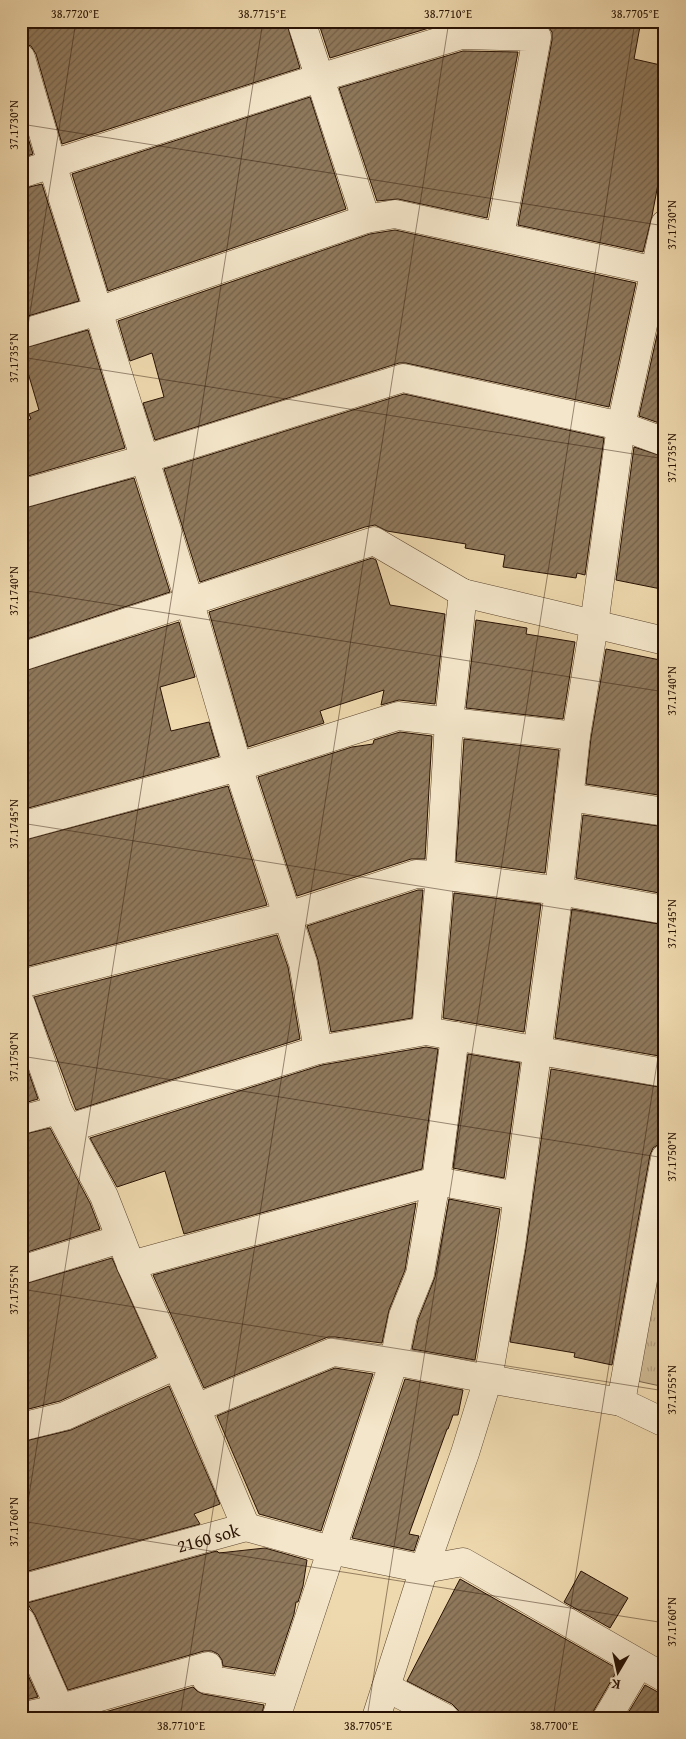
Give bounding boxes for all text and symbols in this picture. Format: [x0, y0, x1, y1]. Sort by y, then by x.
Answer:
text: 38.7720°E [51, 5, 99, 22]
text: 38.7715°E [238, 5, 286, 22]
text: 38.7710°E [424, 5, 472, 22]
text: 38.7705°E [611, 5, 659, 22]
text: 37.1730°N [5, 100, 22, 150]
text: 37.1730°N [663, 200, 680, 250]
text: 37.1735°N [5, 333, 22, 383]
text: 37.1735°N [663, 433, 680, 483]
text: 37.1740°N [5, 566, 22, 616]
text: 37.1740°N [663, 666, 680, 716]
text: 37.1745°N [5, 799, 22, 849]
text: 37.1745°N [663, 899, 680, 949]
text: 37.1750°N [5, 1032, 22, 1082]
text: 37.1750°N [663, 1132, 680, 1182]
text: 37.1755°N [5, 1265, 22, 1315]
text: 37.1755°N [663, 1365, 680, 1415]
text: 37.1760°N [5, 1497, 22, 1547]
street label: 2160 sok [174, 1516, 243, 1559]
text: 37.1760°N [663, 1597, 680, 1647]
north arrow [594, 1646, 644, 1696]
text: K [610, 1674, 622, 1695]
text: 38.7710°E [157, 1717, 205, 1734]
text: 38.7705°E [344, 1717, 392, 1734]
text: 38.7700°E [530, 1717, 578, 1734]

